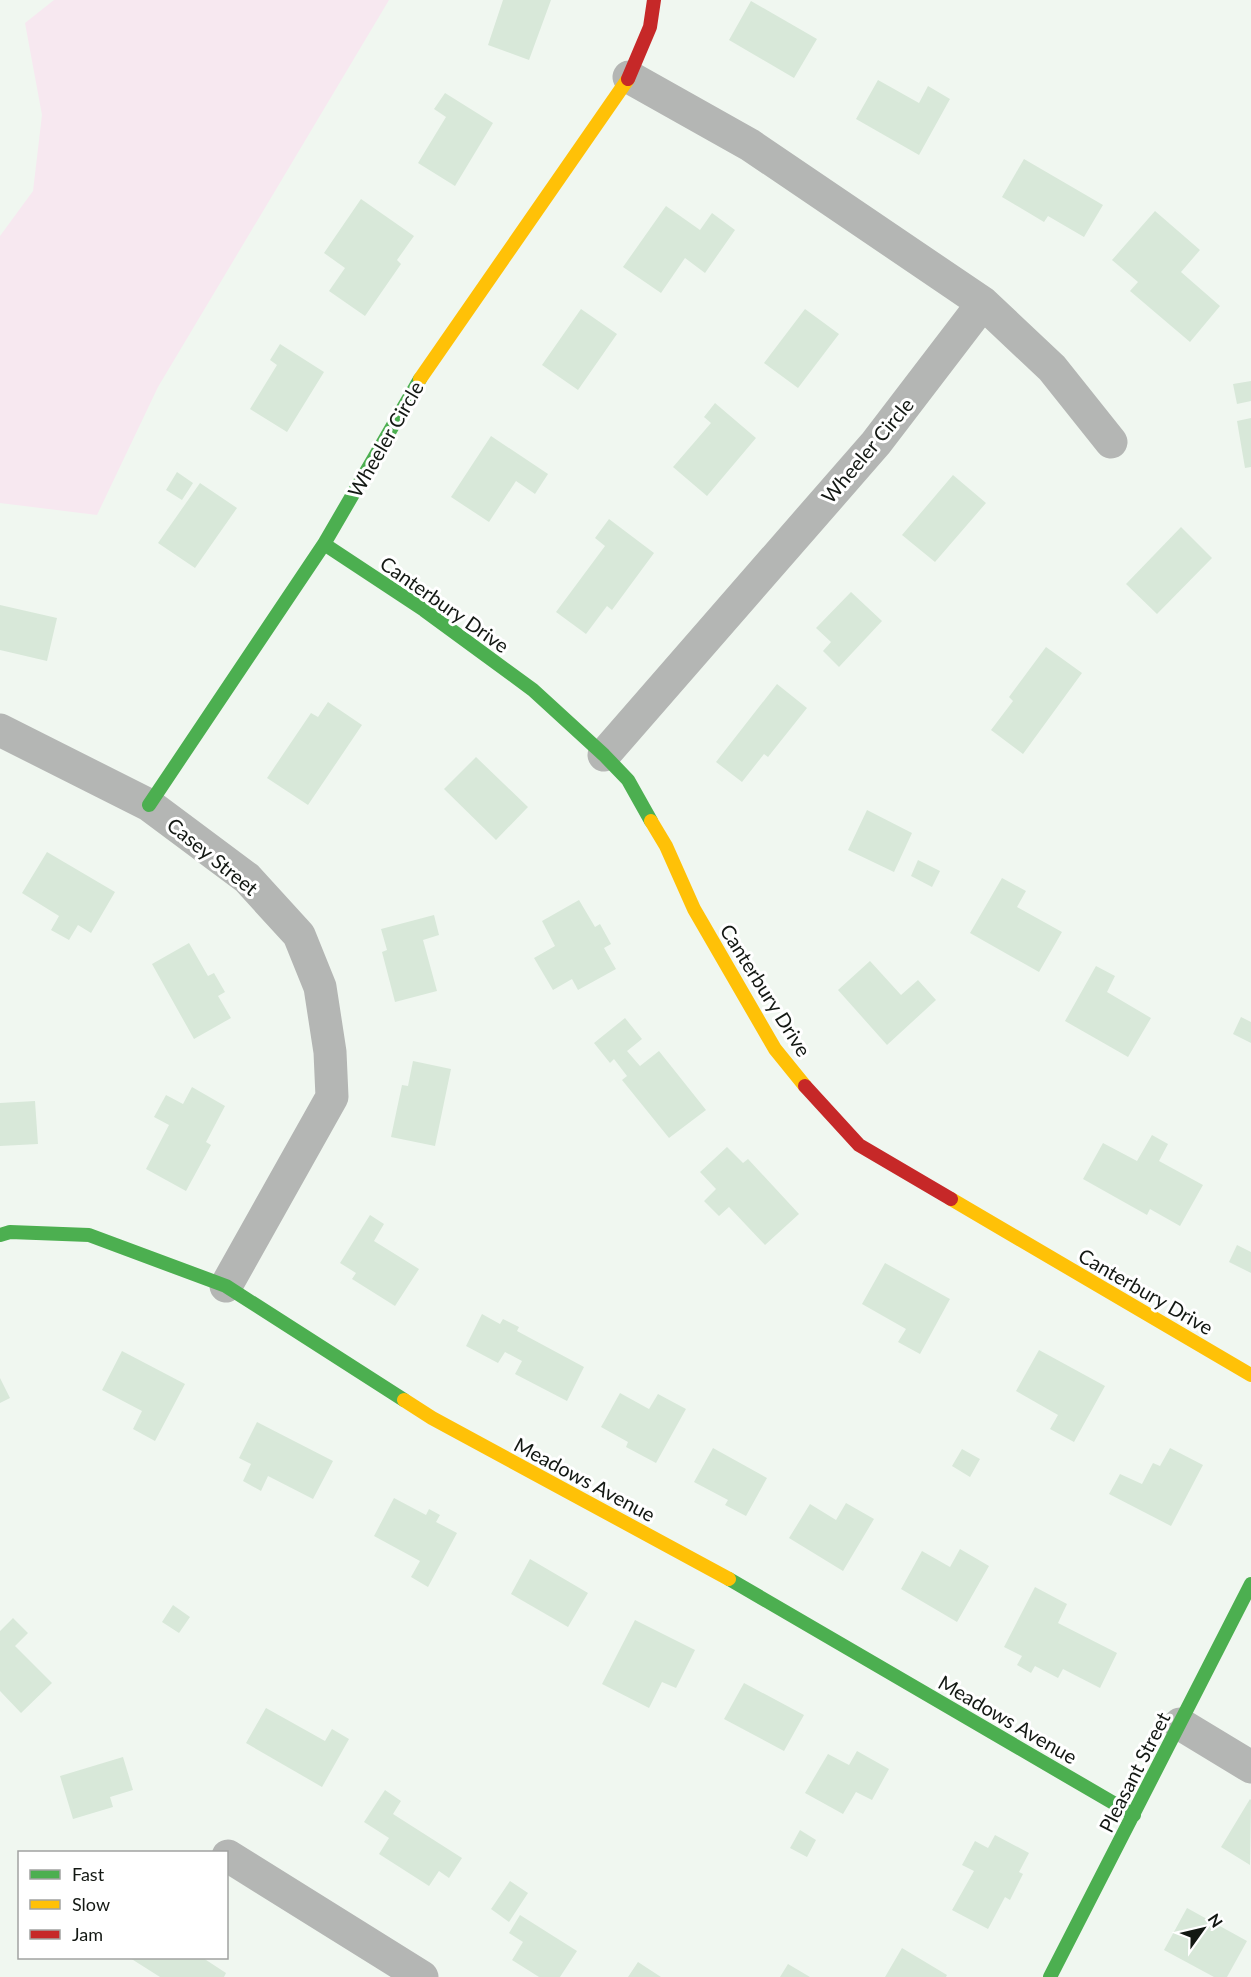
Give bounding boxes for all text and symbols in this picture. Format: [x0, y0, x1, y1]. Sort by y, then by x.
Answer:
street label: Wheeler Circle [342, 377, 428, 501]
street label: Wheeler Circle [816, 392, 918, 508]
street label: Canterbury Drive [376, 551, 514, 657]
street label: Casey Street [163, 812, 263, 900]
street label: Canterbury Drive [716, 919, 816, 1061]
street label: Canterbury Drive [1074, 1243, 1218, 1339]
street label: Meadows Avenue [510, 1432, 660, 1526]
street label: Meadows Avenue [934, 1670, 1082, 1768]
street label: Pleasant Street [1093, 1708, 1175, 1836]
legend [18, 1851, 228, 1959]
text: Fast [72, 1863, 105, 1885]
text: Slow [72, 1893, 110, 1915]
north arrow [1173, 1899, 1233, 1959]
text: N [1205, 1910, 1227, 1931]
text: Jam [72, 1923, 103, 1945]

